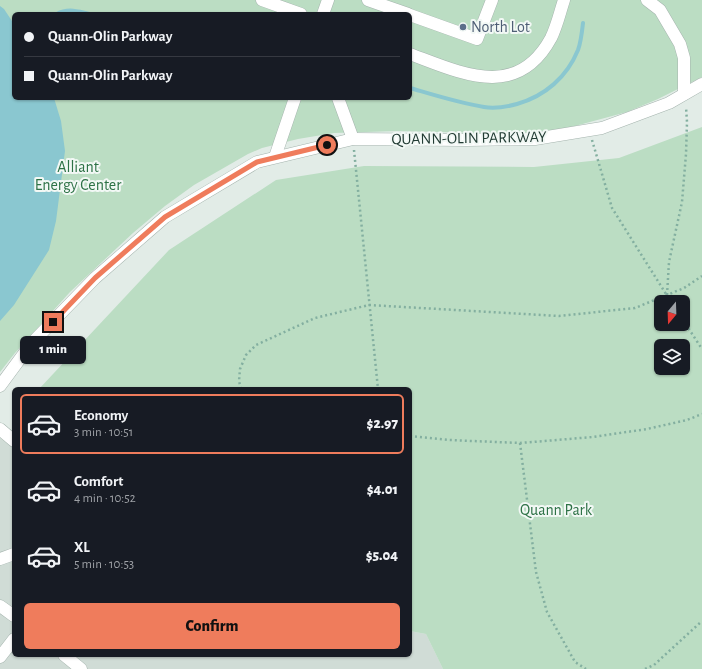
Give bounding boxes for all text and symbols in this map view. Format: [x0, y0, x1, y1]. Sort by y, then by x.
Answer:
place label: North Lot [471, 19, 530, 35]
marker: North Lot [458, 22, 468, 32]
text: Quann-Olin Parkway [48, 29, 172, 44]
text: Quann-Olin Parkway [48, 68, 172, 83]
street label: QUANN-OLIN PARKWAY [391, 129, 547, 148]
route start [318, 136, 336, 154]
park label: Alliant Energy Center [35, 159, 122, 194]
north arrow [654, 295, 690, 331]
map controls [654, 295, 690, 375]
route end [44, 313, 62, 331]
callout: 1 min [20, 336, 86, 364]
button: layers [654, 339, 690, 375]
text: 1 min [39, 343, 67, 356]
icon: car [26, 406, 62, 442]
text: Economy [74, 408, 128, 423]
text: $2.97 [367, 416, 398, 431]
text: 3 min · 10:51 [74, 426, 133, 439]
icon: car [26, 472, 62, 508]
text: Comfort [74, 474, 123, 489]
text: $4.01 [367, 482, 398, 497]
text: 4 min · 10:52 [74, 492, 136, 505]
park label: Quann Park [520, 502, 593, 519]
icon: car [26, 538, 62, 574]
text: XL [74, 540, 90, 555]
text: $5.04 [366, 548, 398, 563]
text: 5 min · 10:53 [74, 558, 134, 571]
button: Confirm [24, 603, 400, 649]

